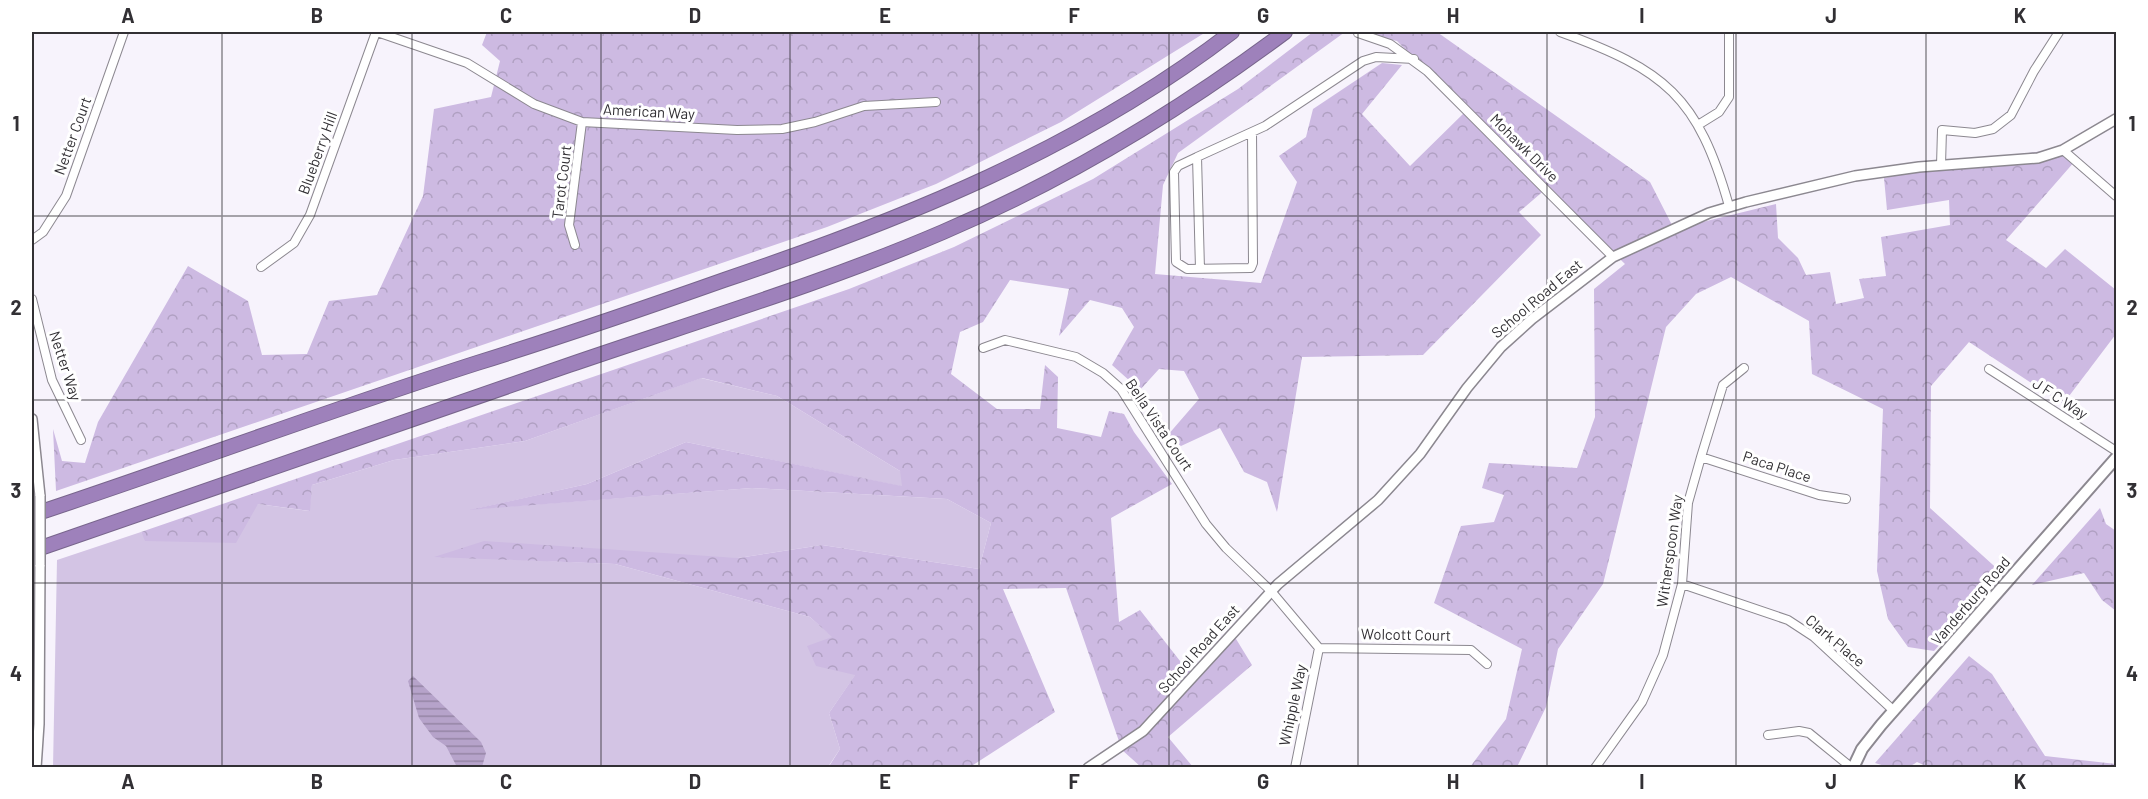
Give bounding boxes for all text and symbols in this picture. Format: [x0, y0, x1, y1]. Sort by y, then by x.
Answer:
text: A [121, 3, 135, 27]
text: B [311, 3, 323, 27]
text: C [500, 3, 512, 27]
text: D [689, 3, 701, 27]
text: E [879, 3, 891, 27]
text: F [1068, 3, 1080, 27]
text: G [1257, 3, 1269, 27]
text: H [1447, 3, 1459, 27]
text: I [1639, 3, 1645, 27]
text: J [1825, 3, 1837, 27]
text: K [2014, 3, 2027, 27]
street label: Netter Court [50, 94, 94, 177]
street label: American Way [603, 100, 696, 122]
street label: Blueberry Hill [294, 109, 340, 197]
street label: Mohawk Drive [1487, 109, 1563, 185]
text: 1 [12, 111, 20, 135]
text: 1 [2128, 111, 2136, 135]
street label: Tarot Court [548, 144, 574, 220]
street label: School Road East [1487, 255, 1585, 341]
text: 2 [10, 295, 22, 319]
text: 2 [2126, 295, 2138, 319]
street label: Netter Way [46, 329, 86, 403]
street label: J F C Way [2030, 374, 2092, 423]
street label: Bella Vista Court [1122, 375, 1197, 474]
street label: Paca Place [1741, 447, 1814, 486]
text: 3 [11, 478, 21, 502]
text: 3 [2127, 478, 2137, 502]
street label: Witherspoon Way [1652, 493, 1686, 608]
street label: Vanderburg Road [1927, 553, 2013, 648]
street label: School Road East [1154, 600, 1243, 696]
street label: Clark Place [1802, 610, 1869, 670]
street label: Wolcott Court [1361, 624, 1451, 644]
text: 4 [10, 661, 22, 685]
text: 4 [2126, 661, 2138, 685]
street label: Whipple Way [1275, 662, 1309, 747]
text: A [121, 769, 135, 793]
text: B [311, 769, 323, 793]
text: C [500, 769, 512, 793]
text: D [689, 769, 701, 793]
text: E [879, 769, 891, 793]
text: F [1068, 769, 1080, 793]
text: G [1257, 769, 1269, 793]
text: H [1447, 769, 1459, 793]
text: I [1639, 769, 1645, 793]
text: J [1825, 769, 1837, 793]
text: K [2014, 769, 2027, 793]

